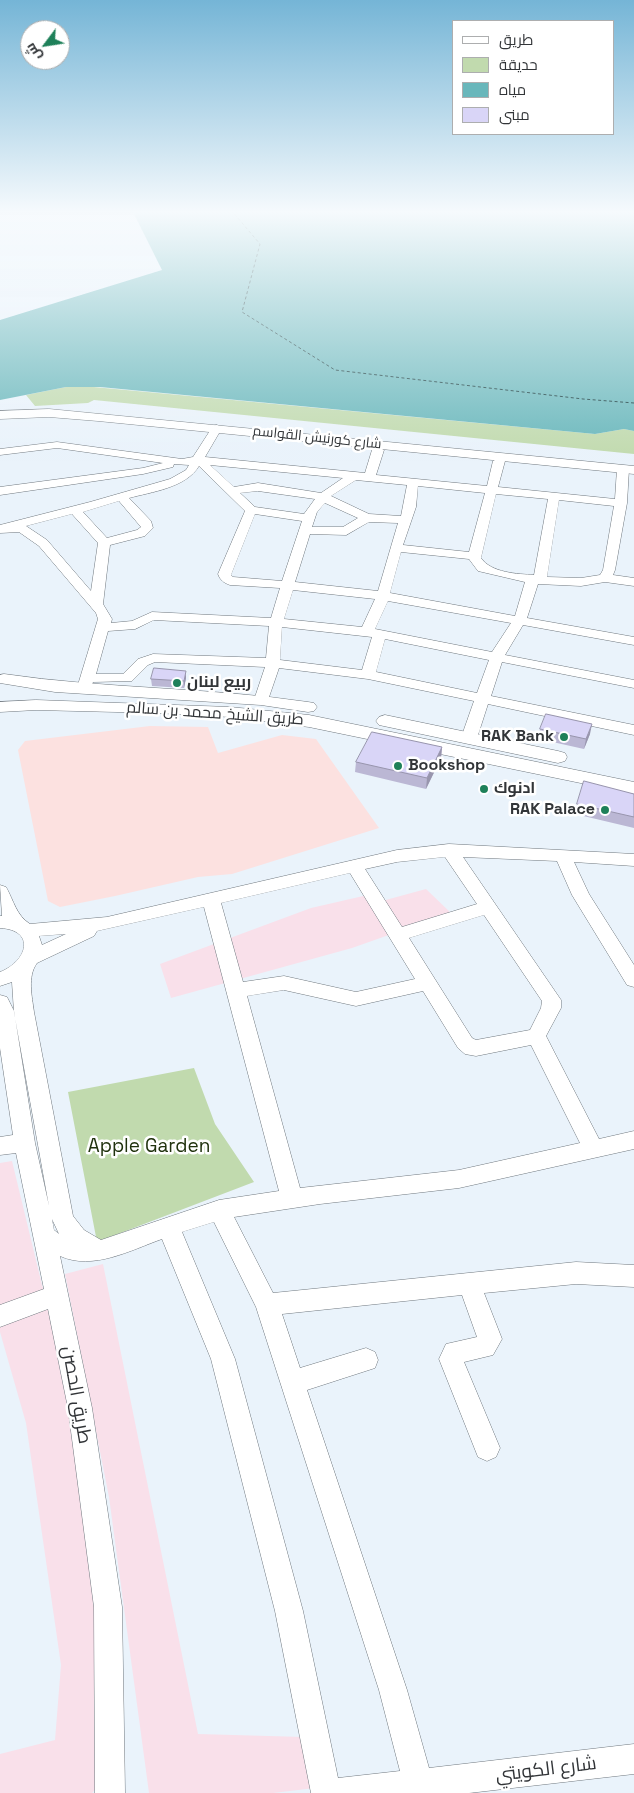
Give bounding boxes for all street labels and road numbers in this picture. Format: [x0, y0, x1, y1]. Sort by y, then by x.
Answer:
street label: شارع كورنيش القواسم [252, 423, 382, 453]
street label: طريق الشيخ محمد بن سالم [126, 698, 304, 730]
street label: طريق الحصن [56, 1344, 96, 1446]
street label: شارع الكويتي [494, 1752, 598, 1788]

